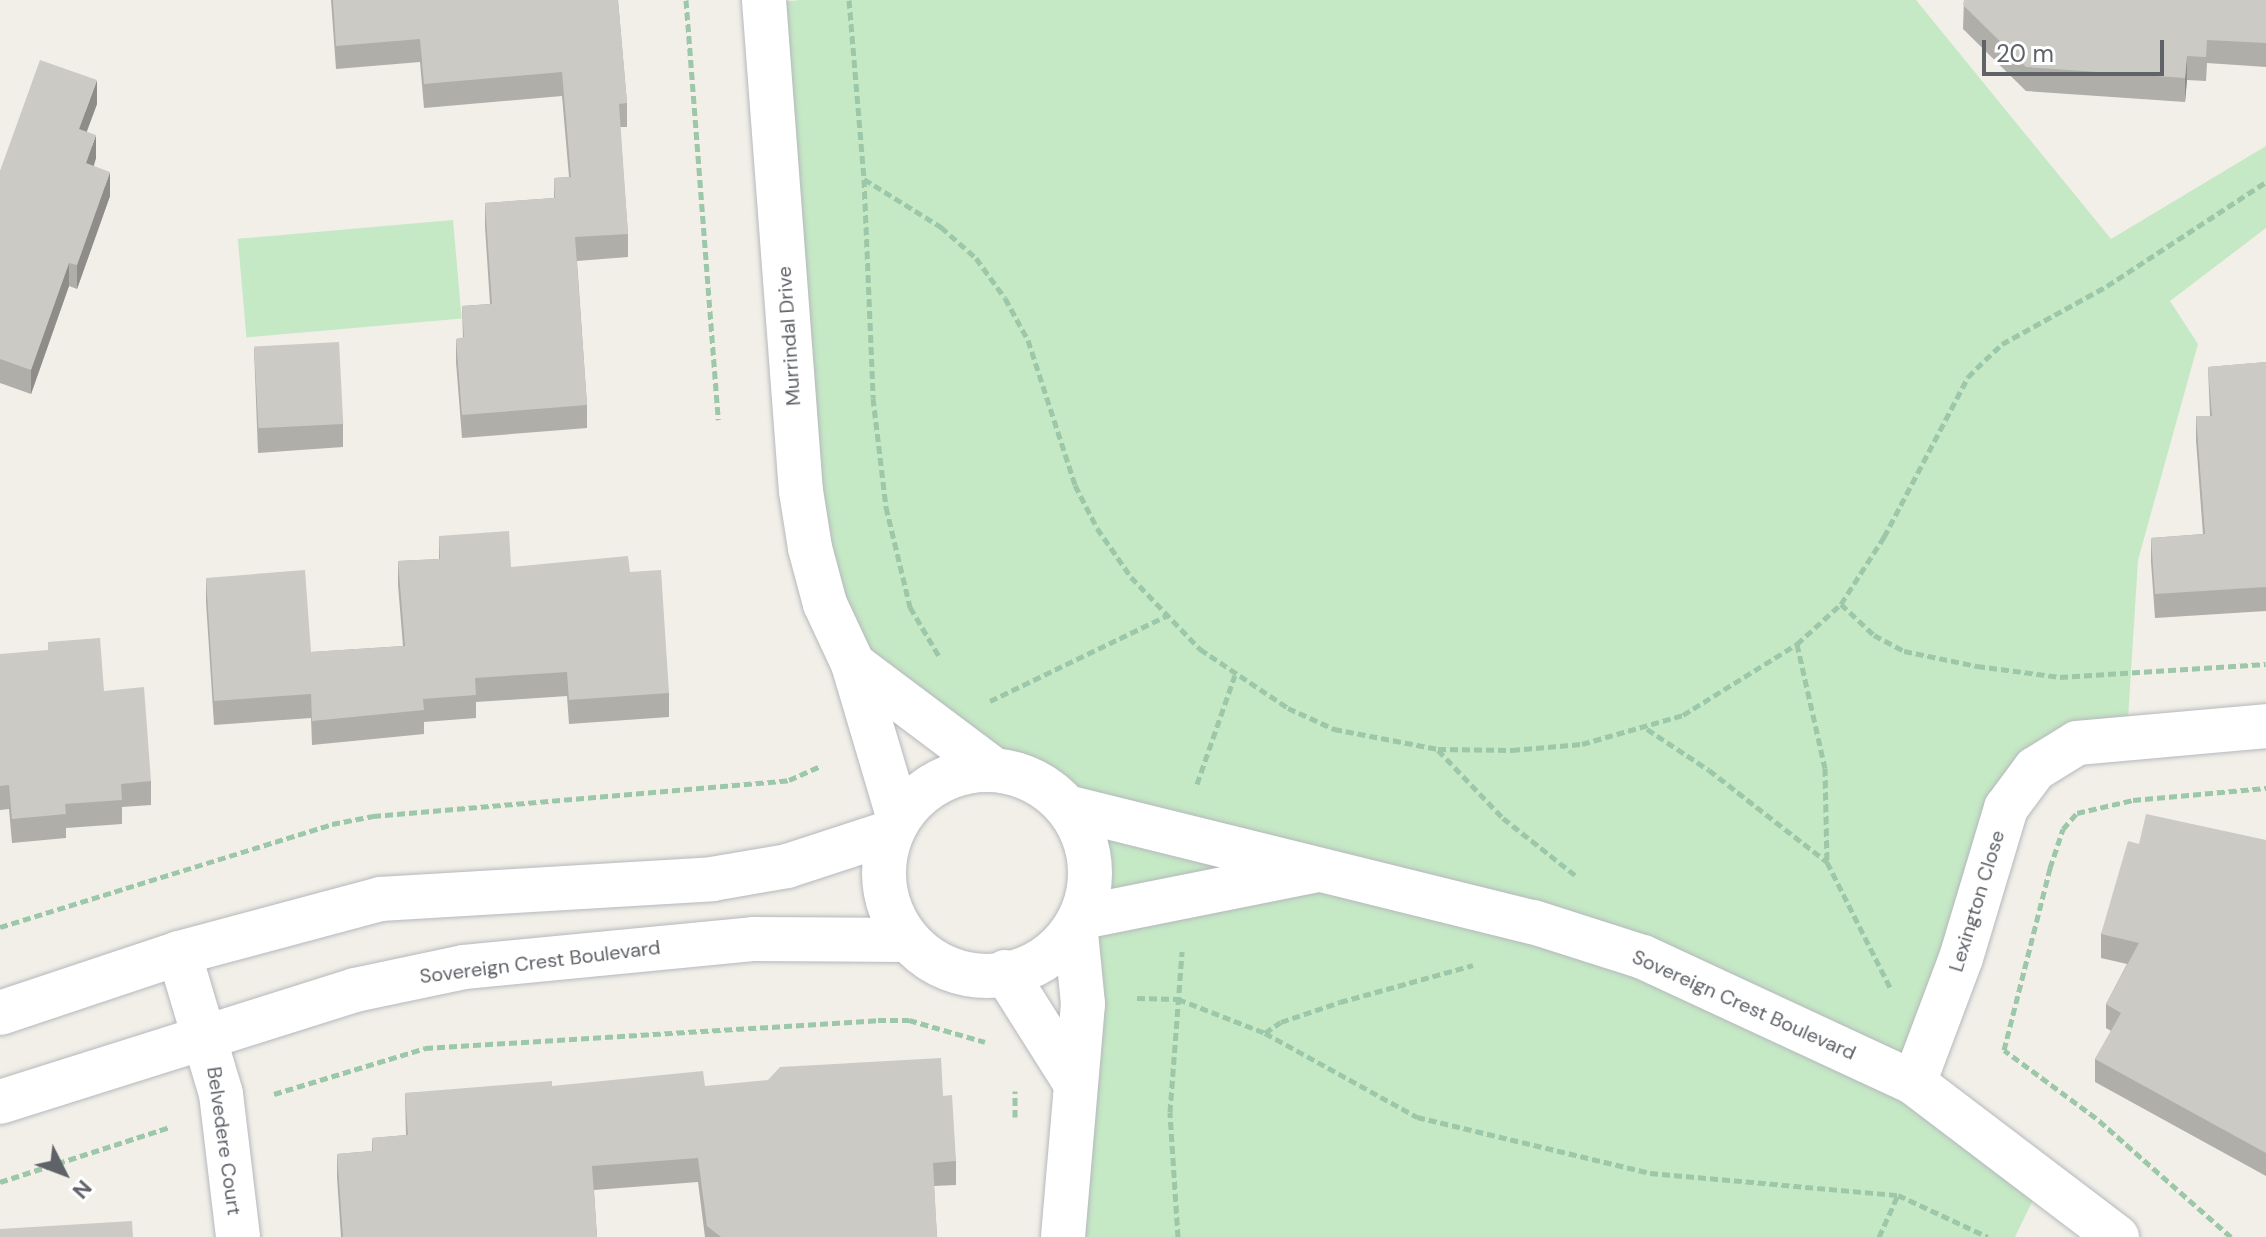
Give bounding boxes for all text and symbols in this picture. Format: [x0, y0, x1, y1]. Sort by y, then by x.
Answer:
scale bar [1986, 24, 2168, 74]
text: 20 m [1996, 38, 2054, 69]
street label: Murrindal Drive [772, 265, 806, 407]
street label: Lexington Close [1944, 827, 2010, 975]
street label: Sovereign Crest Boulevard [418, 935, 662, 989]
street label: Sovereign Crest Boulevard [1628, 945, 1860, 1065]
street label: Belvedere Court [202, 1065, 246, 1217]
north arrow [24, 1133, 104, 1213]
text: N [66, 1174, 98, 1205]

